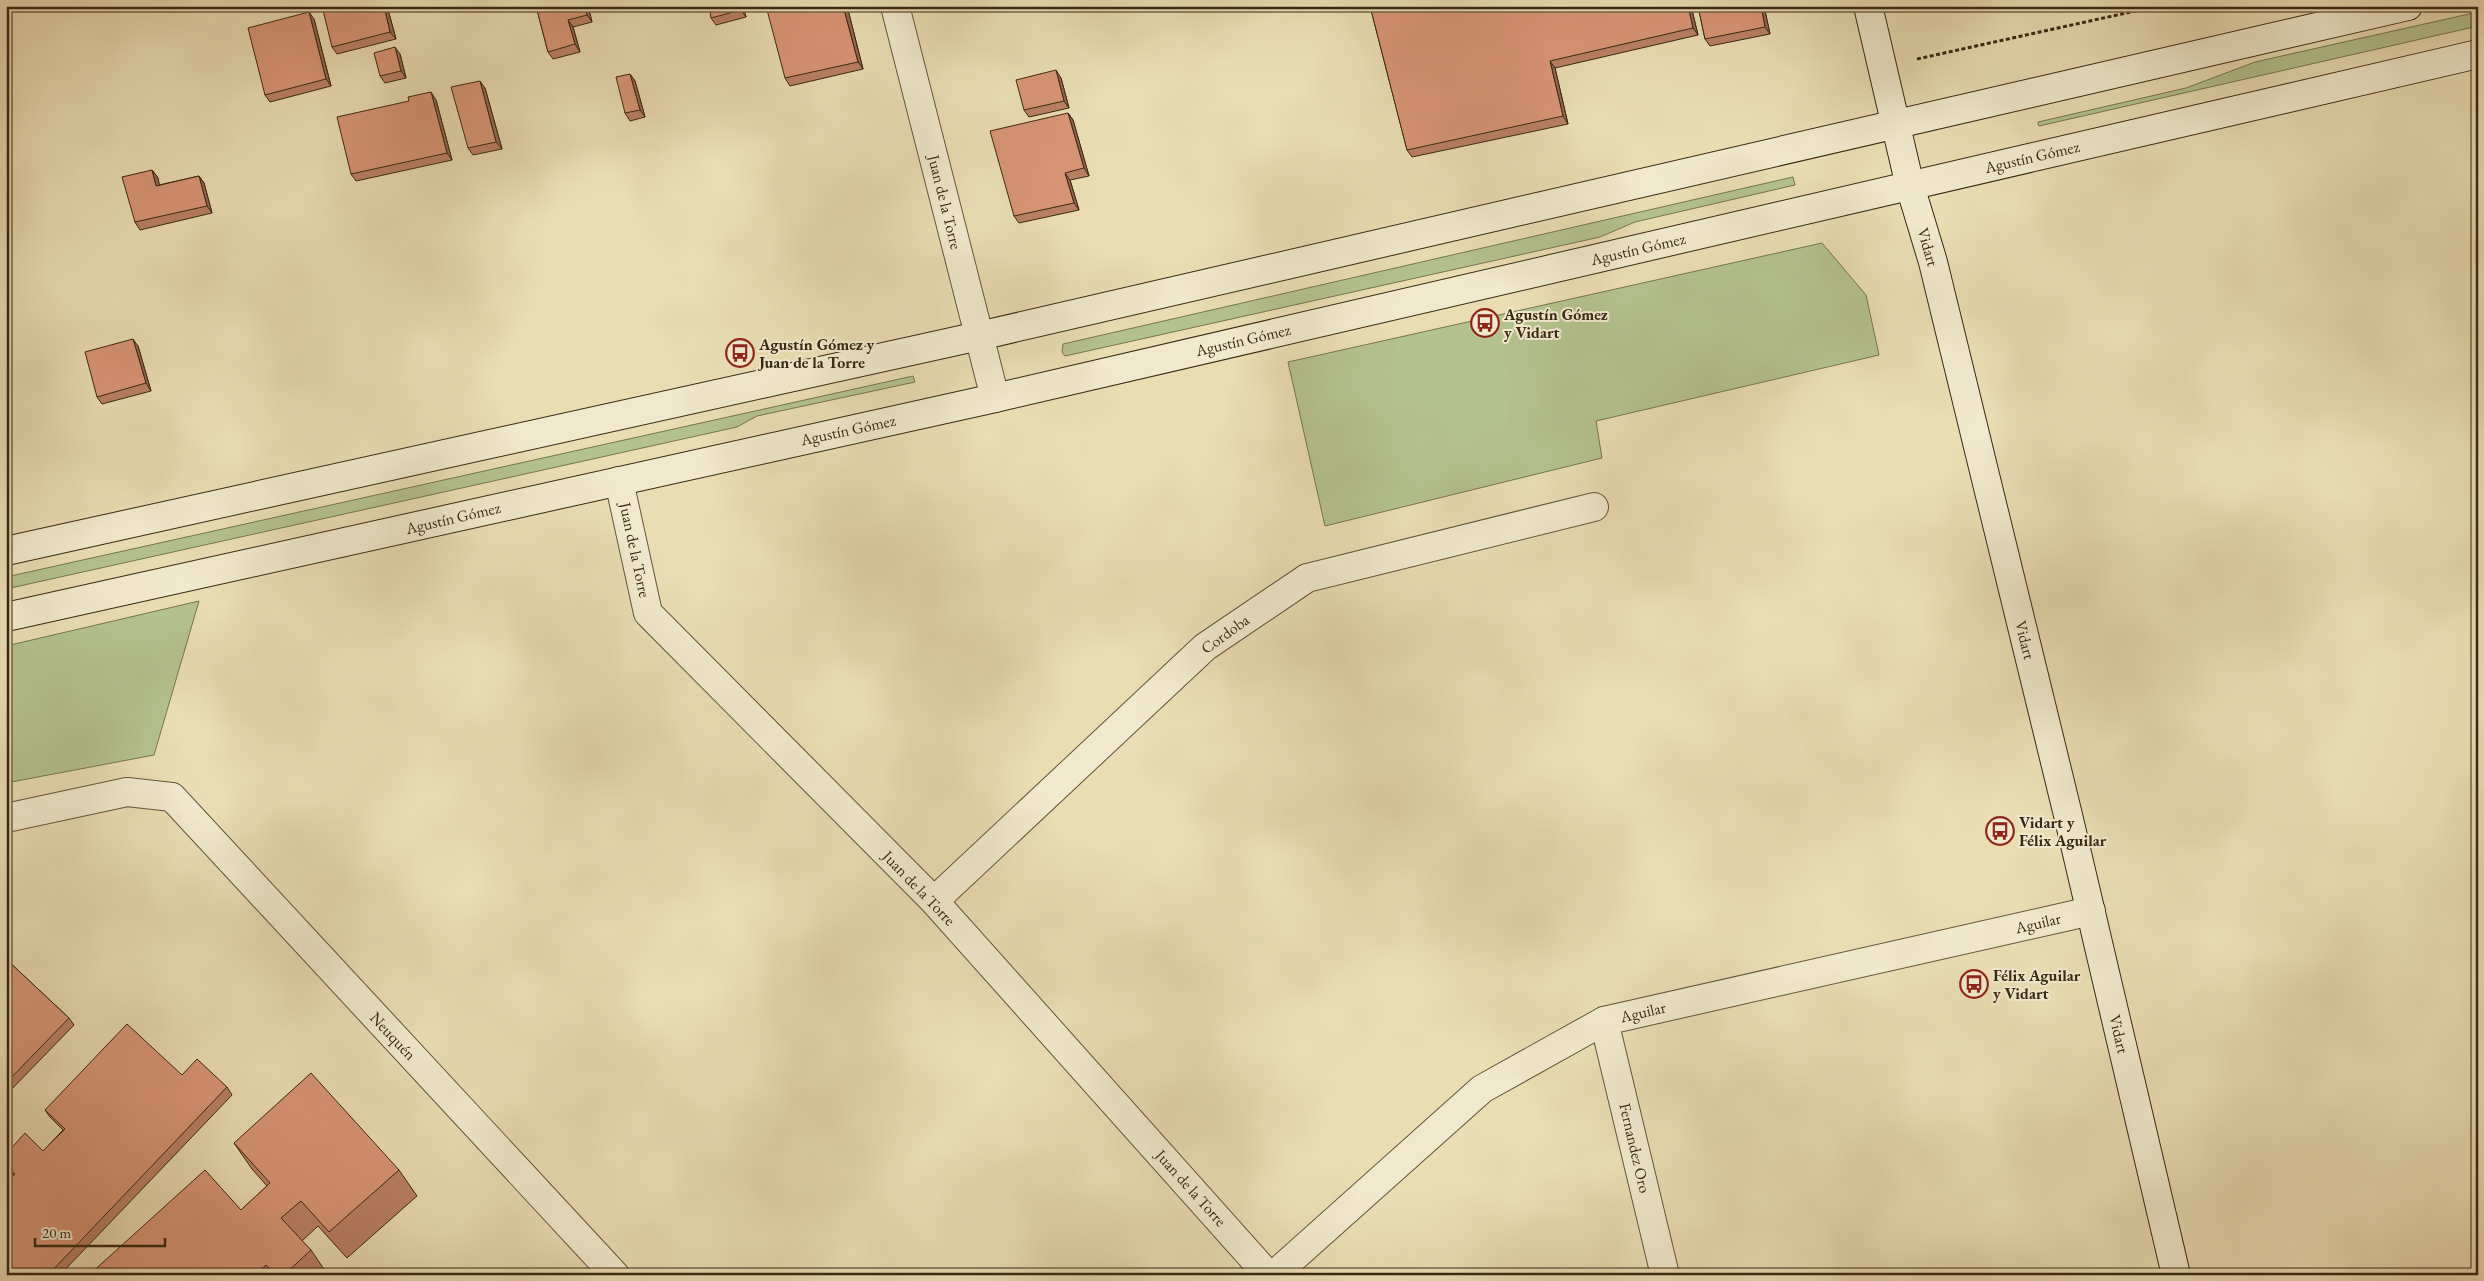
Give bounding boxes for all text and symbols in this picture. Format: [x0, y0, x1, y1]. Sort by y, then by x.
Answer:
street label: Agustín Gómez [1982, 136, 2081, 178]
street label: Juan de la Torre [923, 151, 967, 251]
street label: Vidart [1913, 225, 1943, 269]
street label: Agustín Gómez [1588, 228, 1687, 270]
place label: Agustín Gómez y Vidart [1503, 304, 1608, 343]
bus stop icon: Agustín Gómez y Vidart [1470, 308, 1500, 338]
street label: Agustín Gómez [1193, 319, 1292, 361]
place label: Agustín Gómez y Juan de la Torre [757, 334, 875, 373]
bus stop icon: Agustín Gómez y Juan de la Torre [725, 338, 755, 368]
street label: Agustín Gómez [798, 410, 897, 451]
street label: Agustín Gómez [403, 497, 502, 539]
street label: Juan de la Torre [614, 499, 655, 600]
street label: Cordoba [1197, 609, 1254, 659]
street label: Vidart [2010, 618, 2040, 662]
place label: Vidart y Félix Aguilar [2019, 812, 2107, 851]
bus stop icon: Vidart y Félix Aguilar [1985, 816, 2015, 846]
street label: Juan de la Torre [876, 844, 960, 930]
street label: Aguilar [2012, 907, 2063, 939]
place label: Félix Aguilar y Vidart [1993, 965, 2081, 1004]
bus stop icon: Félix Aguilar y Vidart [1959, 969, 1989, 999]
street label: Aguilar [1617, 996, 1668, 1028]
street label: Neuquén [365, 1007, 421, 1065]
street label: Vidart [2104, 1013, 2134, 1055]
street label: Fernandez Oro [1614, 1101, 1656, 1195]
street label: Juan de la Torre [1149, 1144, 1231, 1231]
scale bar [35, 1216, 165, 1248]
text: 20 m [42, 1223, 71, 1242]

